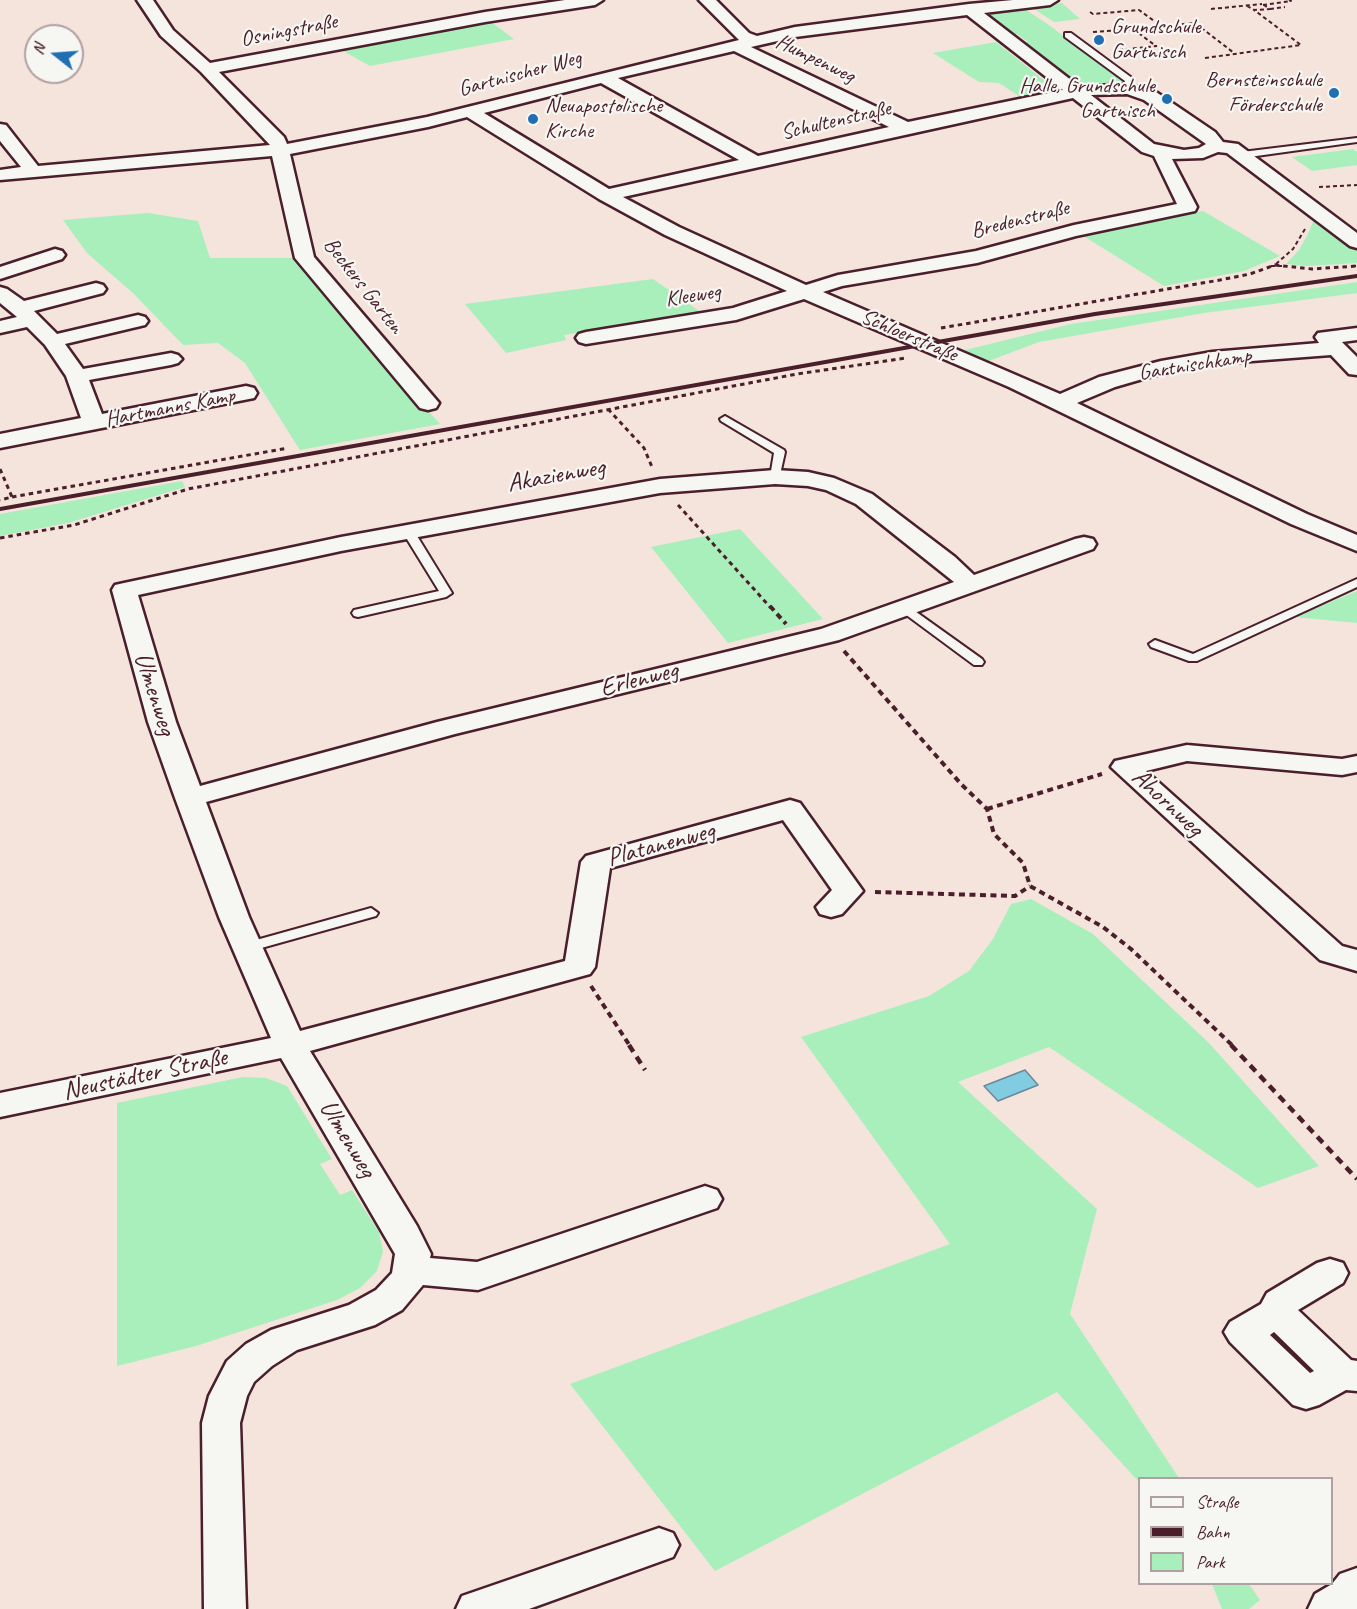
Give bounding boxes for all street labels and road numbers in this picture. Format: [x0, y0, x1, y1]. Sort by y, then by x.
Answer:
street label: Osningstraße [238, 9, 340, 53]
street label: Humpenweg [771, 29, 859, 89]
street label: Gartnischer Weg [456, 45, 584, 103]
street label: Schultenstraße [779, 96, 893, 146]
street label: Bredenstraße [968, 195, 1072, 245]
street label: Beckers Garten [317, 233, 409, 339]
street label: Kleeweg [664, 279, 722, 313]
street label: Schloerstraße [857, 304, 961, 368]
street label: Gartnischkamp [1137, 343, 1253, 387]
street label: Hartmanns Kamp [103, 383, 237, 433]
street label: Akazienweg [505, 452, 607, 500]
street label: Ulmenweg [126, 649, 182, 739]
street label: Erlenweg [597, 655, 681, 705]
street label: Ahornweg [1125, 762, 1209, 844]
street label: Platanenweg [604, 816, 718, 874]
street label: Neustädter Straße [60, 1042, 230, 1108]
street label: Ulmenweg [312, 1095, 382, 1183]

